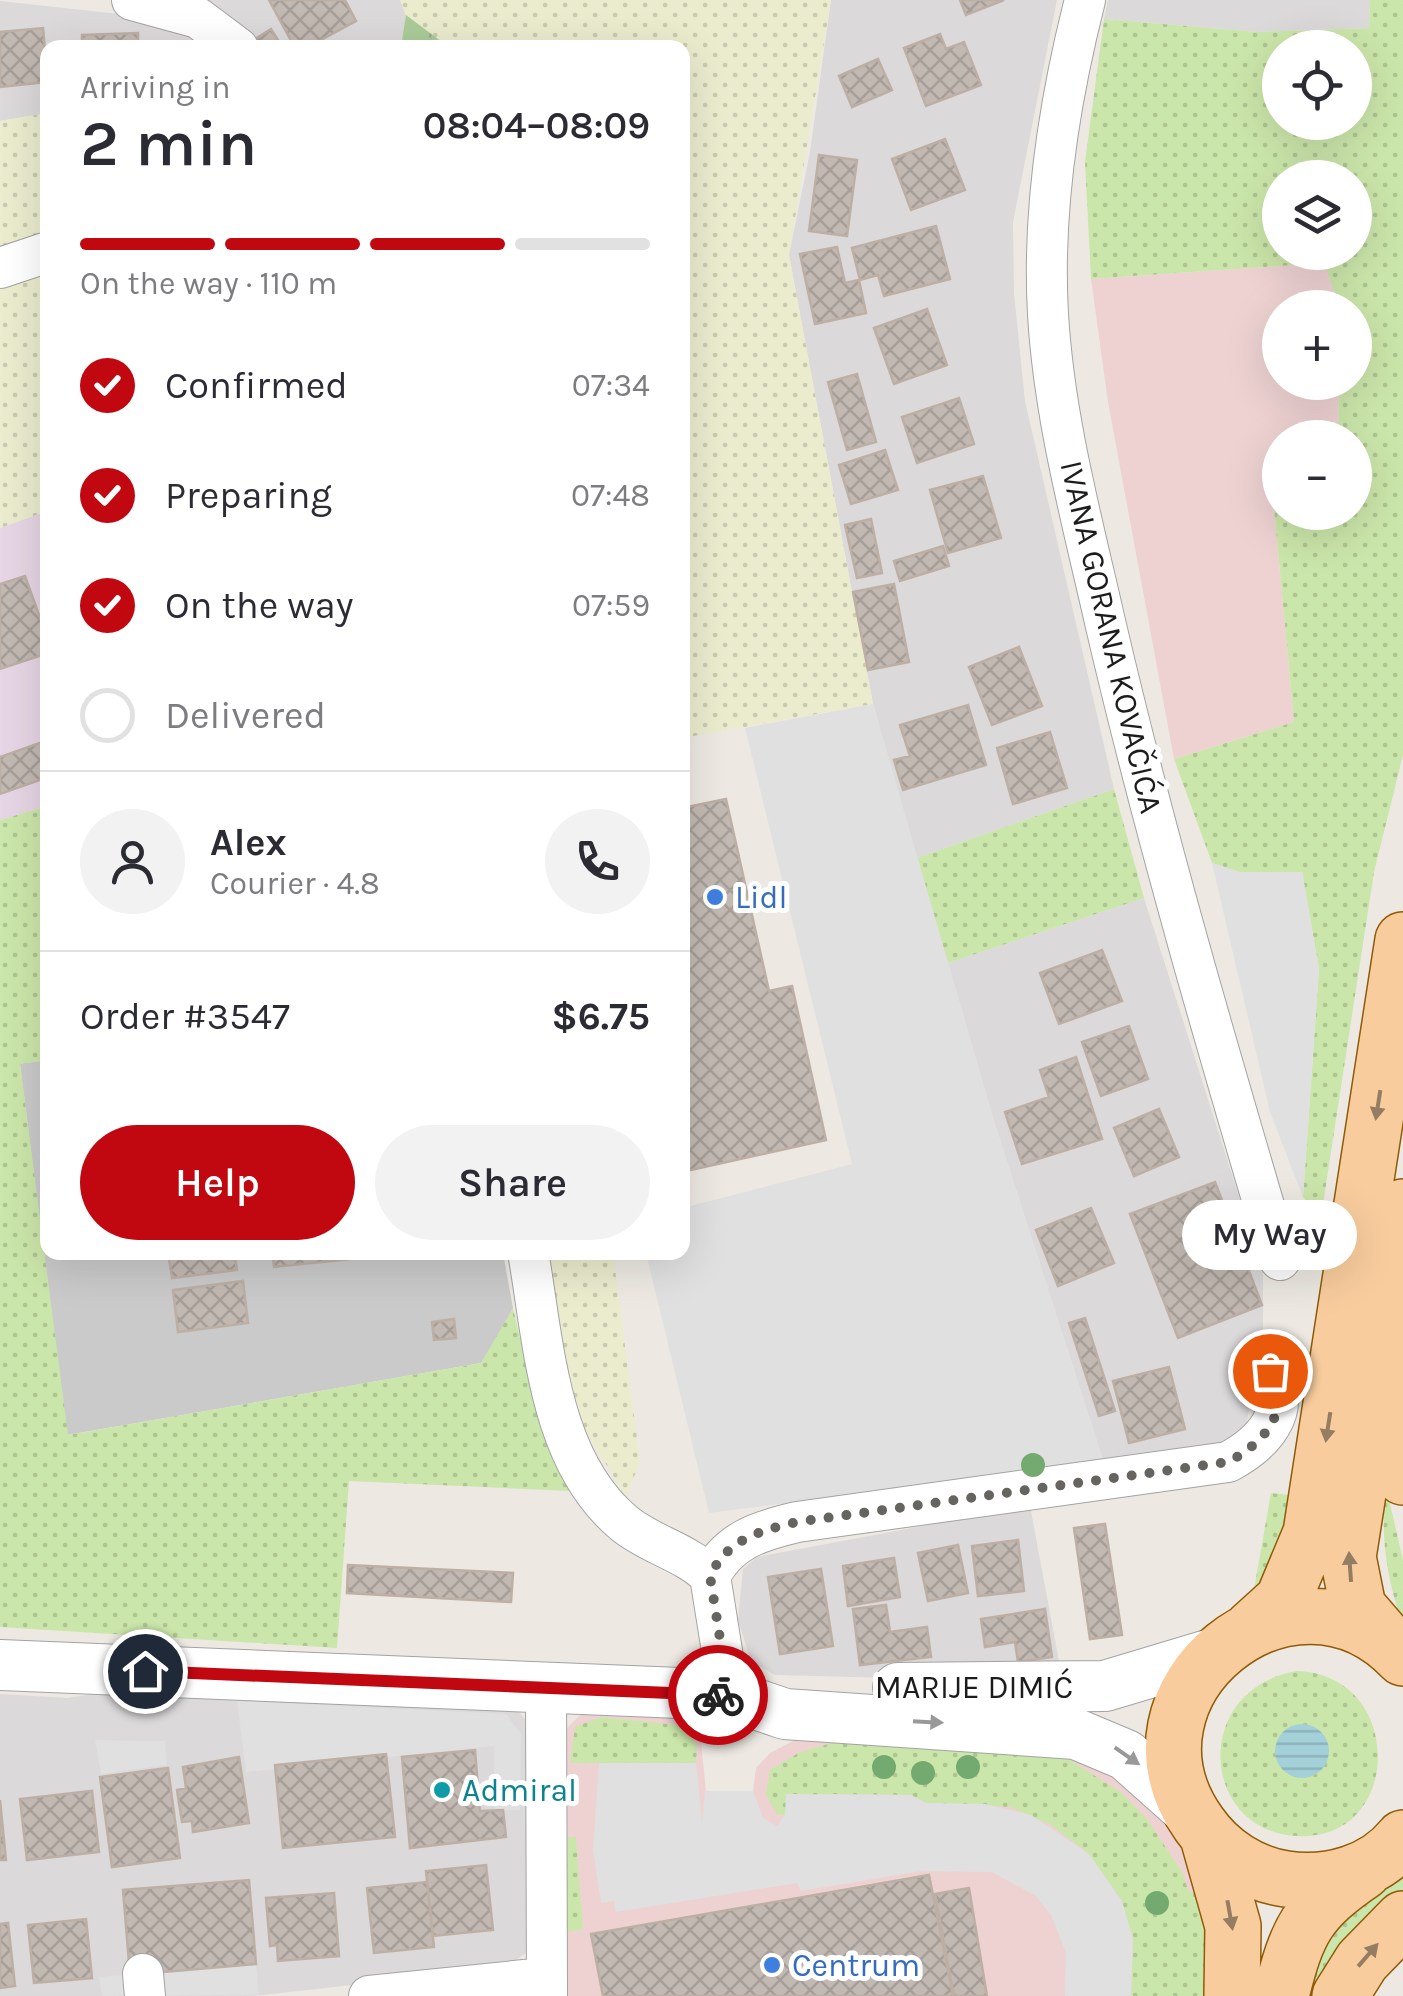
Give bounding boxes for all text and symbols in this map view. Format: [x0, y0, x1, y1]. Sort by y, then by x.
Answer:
map controls [1262, 30, 1372, 530]
button: locate [1262, 30, 1372, 140]
text: Arriving in [80, 69, 231, 106]
text: 08:04–08:09 [423, 103, 650, 148]
text: 2 min [80, 105, 257, 181]
button: layers [1262, 160, 1372, 270]
text: On the way · 110 m [80, 265, 337, 302]
button: + [1262, 290, 1372, 400]
icon: check [80, 358, 135, 413]
text: Confirmed [165, 363, 348, 408]
text: 07:34 [572, 367, 650, 404]
button: − [1262, 420, 1372, 530]
street label: IVANA GORANA KOVAČIĆA [1052, 456, 1172, 817]
icon: check [80, 468, 135, 523]
text: Preparing [165, 473, 332, 518]
text: 07:48 [571, 477, 650, 514]
icon: check [80, 578, 135, 633]
text: On the way [165, 583, 353, 628]
text: 07:59 [572, 587, 650, 624]
text: Delivered [165, 693, 326, 738]
button: person [80, 809, 185, 914]
button: phone [545, 809, 650, 914]
text: Alex [210, 820, 287, 865]
text: Courier · 4.8 [210, 865, 380, 902]
place label: Lidl [735, 879, 787, 916]
marker: Lidl [704, 886, 726, 908]
text: Order #3547 [80, 994, 290, 1039]
text: $6.75 [552, 994, 650, 1039]
one-way arrow [1370, 1090, 1385, 1122]
button: Help [80, 1125, 355, 1240]
button: Share [375, 1125, 650, 1240]
callout: My Way [1182, 1201, 1358, 1271]
text: My Way [1212, 1216, 1327, 1253]
pin [1228, 1329, 1313, 1414]
icon: bag [1243, 1344, 1298, 1399]
one-way arrow [1320, 1411, 1335, 1443]
one-way arrow [1342, 1551, 1358, 1583]
pin [103, 1629, 188, 1714]
icon: home [118, 1644, 173, 1699]
courier [668, 1645, 768, 1745]
street label: MARIJE DIMIĆ [875, 1667, 1073, 1706]
icon: bike [691, 1668, 746, 1723]
one-way arrow [913, 1714, 945, 1730]
one-way arrow [1113, 1746, 1140, 1765]
place label: Admiral [462, 1772, 577, 1809]
marker: Admiral [431, 1779, 453, 1801]
one-way arrow [1223, 1900, 1238, 1931]
one-way arrow [1357, 1943, 1379, 1968]
place label: Centrum [792, 1947, 920, 1984]
marker: Centrum [761, 1954, 783, 1976]

